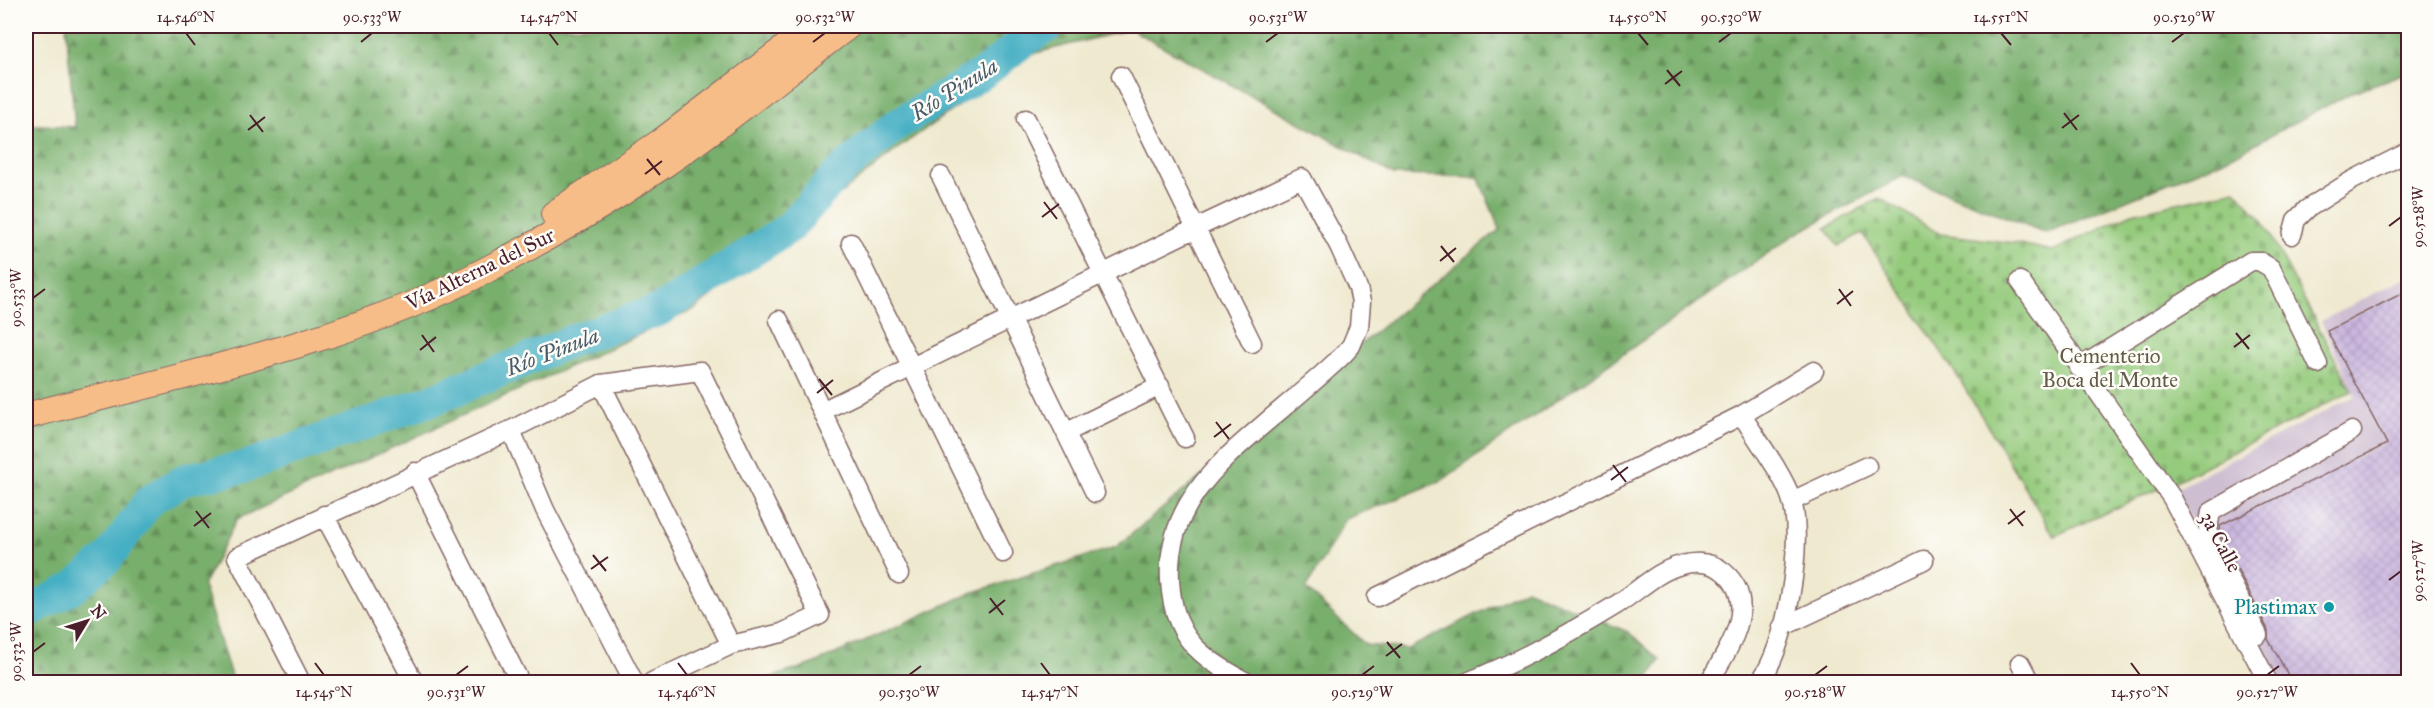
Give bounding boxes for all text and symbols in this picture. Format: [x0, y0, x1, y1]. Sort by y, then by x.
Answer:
text: 14.546°N [157, 8, 215, 26]
text: 90.533°W [343, 8, 402, 26]
text: 14.547°N [520, 8, 578, 26]
text: 90.532°W [795, 8, 856, 26]
text: 90.531°W [1249, 8, 1308, 26]
text: 14.550°N [1609, 8, 1667, 26]
text: 90.530°W [1700, 8, 1762, 26]
text: 14.551°N [1973, 8, 2029, 26]
text: 90.529°W [2153, 8, 2216, 26]
water label: Río Pinula [905, 52, 1003, 127]
text: 90.528°W [2409, 185, 2427, 248]
street label: Vía Alterna del Sur [400, 222, 559, 317]
text: 90.533°W [7, 268, 25, 327]
water label: Río Pinula [501, 321, 602, 382]
park label: Cementerio Boca del Monte [2042, 343, 2178, 393]
street label: 3a Calle [2194, 507, 2248, 577]
text: 90.527°W [2409, 540, 2427, 602]
north arrow [57, 591, 117, 651]
place label: Plastimax [2234, 594, 2318, 620]
marker: Plastimax [2322, 600, 2336, 614]
text: N [87, 601, 110, 624]
text: 90.532°W [7, 621, 25, 682]
text: 14.545°N [295, 683, 353, 701]
text: 90.531°W [427, 683, 486, 701]
text: 14.546°N [658, 683, 716, 701]
text: 90.530°W [878, 683, 940, 701]
text: 14.547°N [1021, 683, 1079, 701]
text: 90.529°W [1331, 683, 1394, 701]
text: 90.528°W [1784, 683, 1847, 701]
text: 14.550°N [2111, 683, 2169, 701]
text: 90.527°W [2236, 683, 2298, 701]

